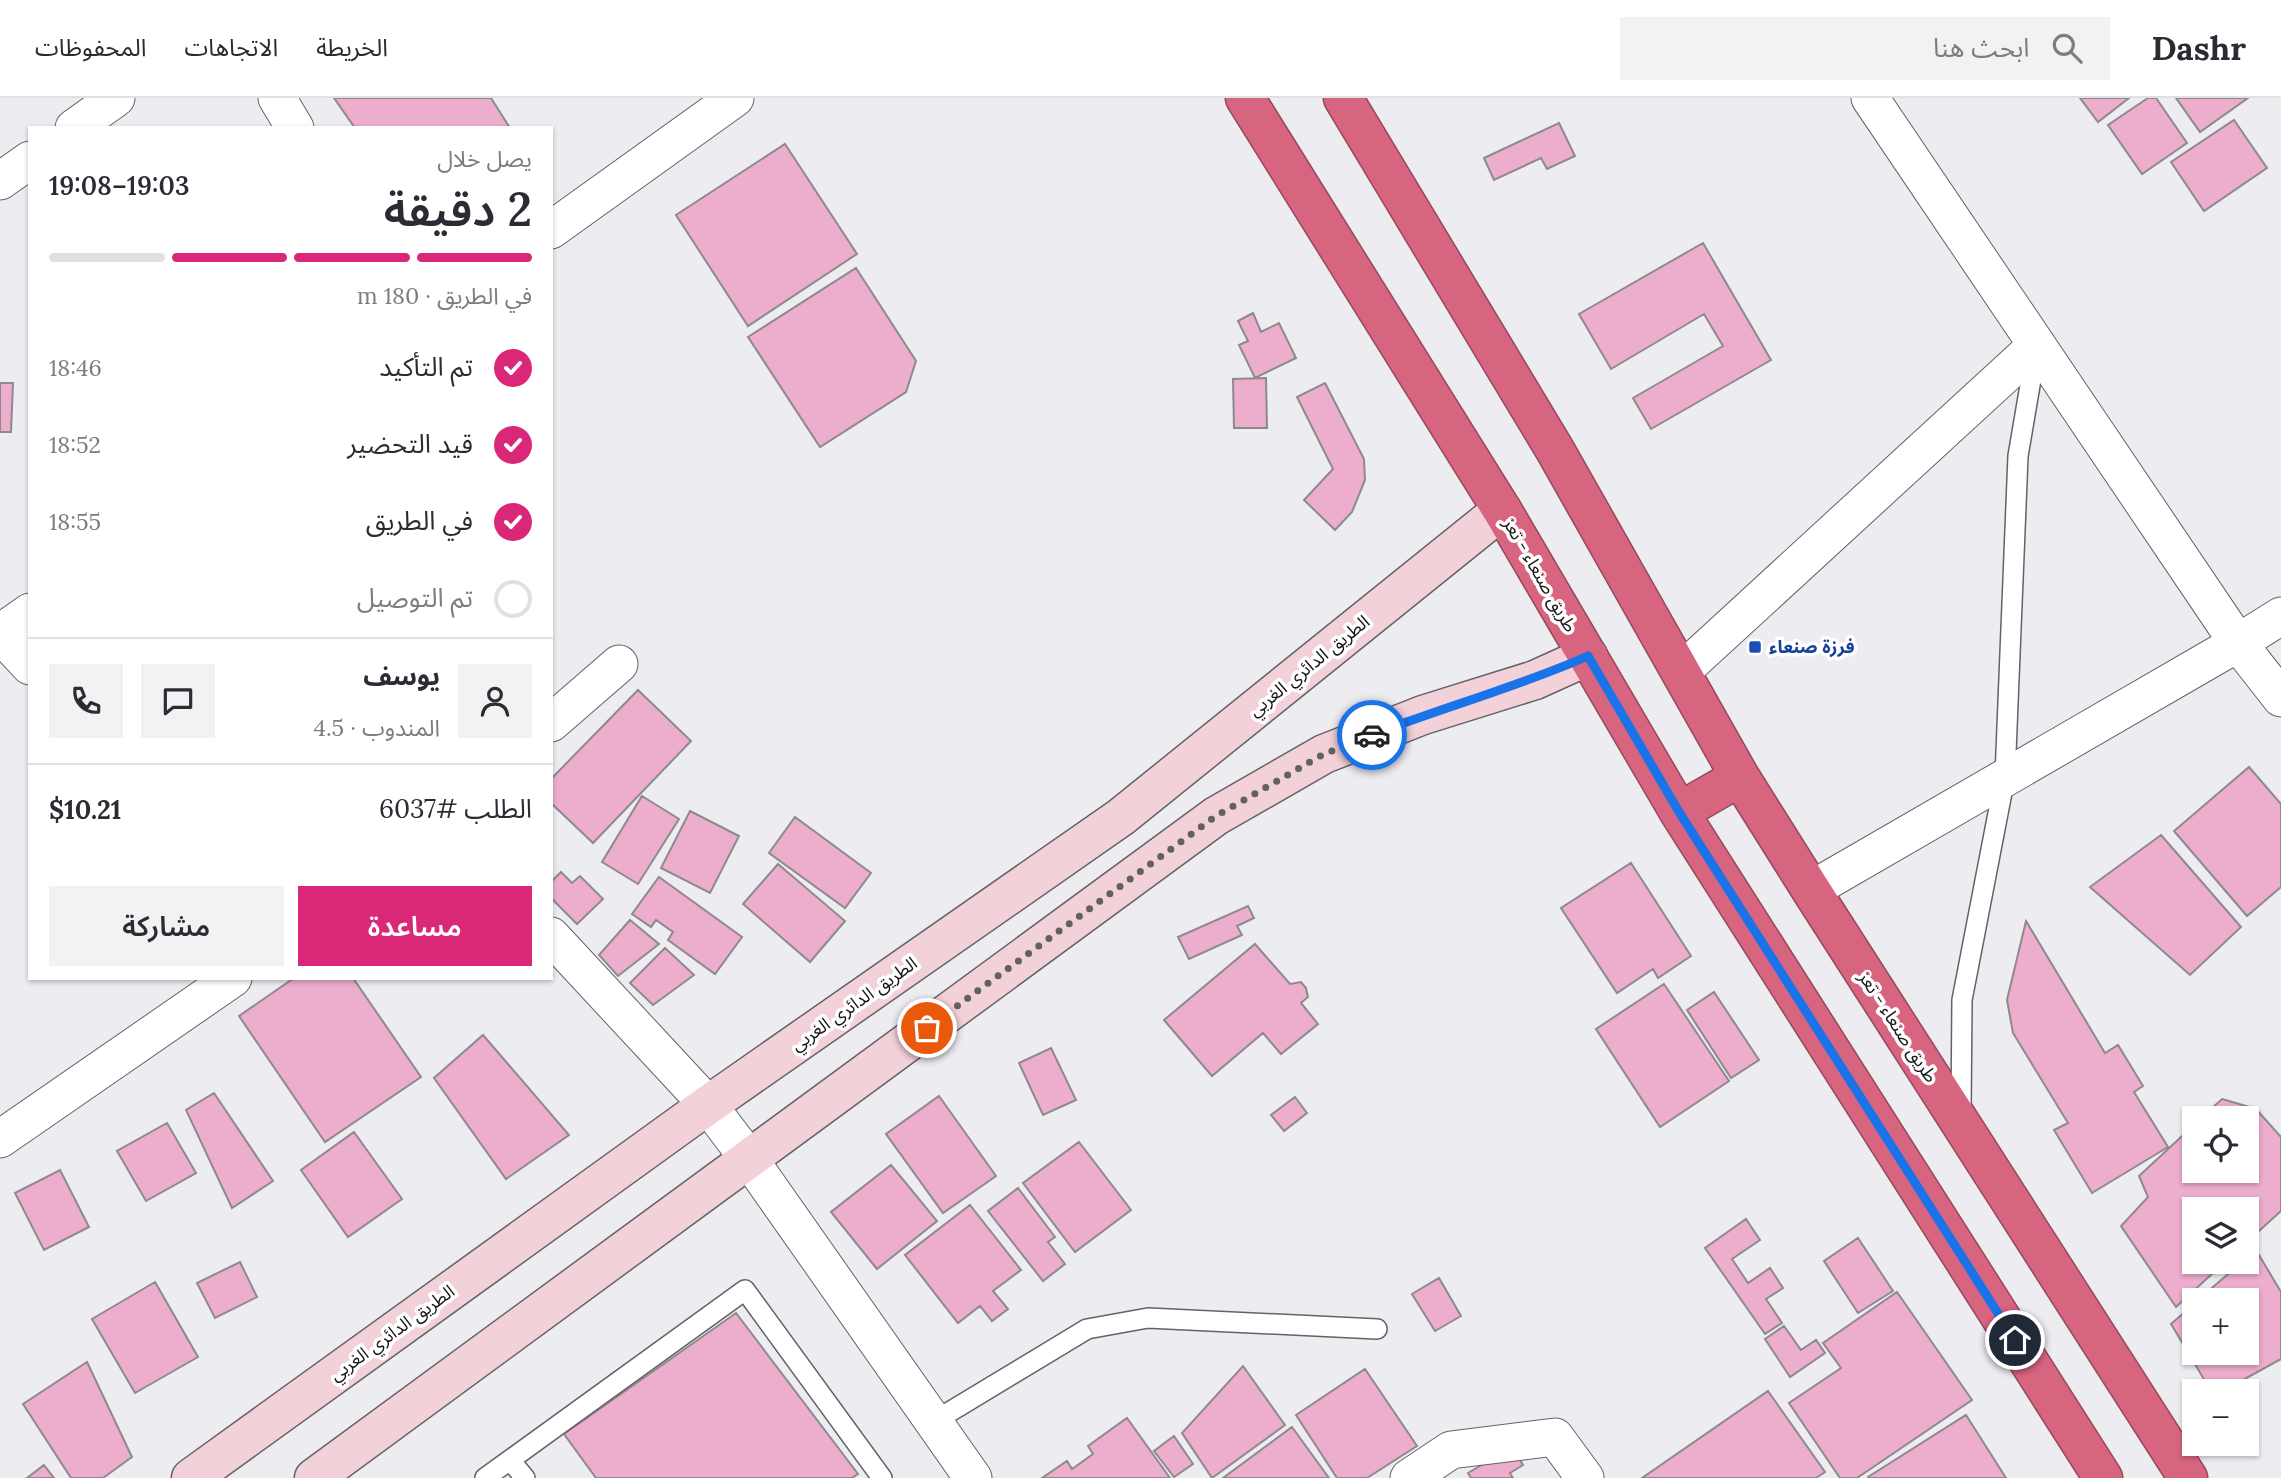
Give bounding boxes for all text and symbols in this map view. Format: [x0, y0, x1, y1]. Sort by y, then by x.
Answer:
search box [1620, 17, 2110, 80]
text: Dashr [2152, 27, 2246, 69]
icon: search [2048, 29, 2086, 67]
text: ابحث هنا [1933, 31, 2030, 64]
text: المحفوظات [35, 32, 146, 63]
text: الاتجاهات [184, 32, 278, 63]
text: الخريطة [316, 32, 388, 63]
text: يصل خلال [437, 144, 532, 173]
text: 19:03–19:08 [49, 169, 189, 202]
text: 2 دقيقة [384, 180, 532, 239]
text: في الطريق · 180 m [357, 281, 532, 310]
icon: check [494, 349, 532, 387]
text: تم التأكيد [379, 350, 473, 383]
text: 18:46 [49, 353, 102, 382]
icon: check [494, 426, 532, 464]
text: قيد التحضير [347, 427, 473, 460]
text: 18:52 [49, 430, 101, 459]
icon: check [494, 503, 532, 541]
text: في الطريق [366, 504, 473, 537]
text: 18:55 [49, 507, 101, 536]
street label: طريق صنعاء - تعز [1498, 513, 1582, 636]
text: تم التوصيل [357, 581, 473, 614]
street label: الطريق الدائري الغربي [1243, 610, 1375, 723]
place label: فرزة صنعاء [1769, 635, 1855, 658]
marker: فرزة صنعاء [1747, 639, 1763, 655]
text: يوسف [363, 659, 440, 692]
button: phone [49, 664, 123, 738]
button: chat [141, 664, 215, 738]
button: person [458, 664, 532, 738]
courier [1337, 700, 1407, 770]
text: المندوب · 4.5 [313, 713, 440, 742]
icon: car [1353, 716, 1391, 754]
text: الطلب #6037 [379, 792, 532, 825]
text: $10.21 [49, 793, 121, 826]
button: مشاركة [49, 886, 284, 966]
button: مساعدة [298, 886, 532, 966]
street label: الطريق الدائري الغربي [786, 951, 923, 1058]
street label: طريق صنعاء - تعز [1853, 966, 1943, 1087]
pin [897, 998, 957, 1058]
icon: bag [908, 1009, 946, 1047]
map controls [2182, 1106, 2259, 1456]
button: locate [2182, 1106, 2259, 1183]
button: layers [2182, 1197, 2259, 1274]
street label: الطريق الدائري الغربي [325, 1279, 460, 1388]
button: + [2182, 1288, 2259, 1365]
pin [1985, 1310, 2045, 1370]
icon: home [1996, 1321, 2034, 1359]
button: − [2182, 1379, 2259, 1456]

